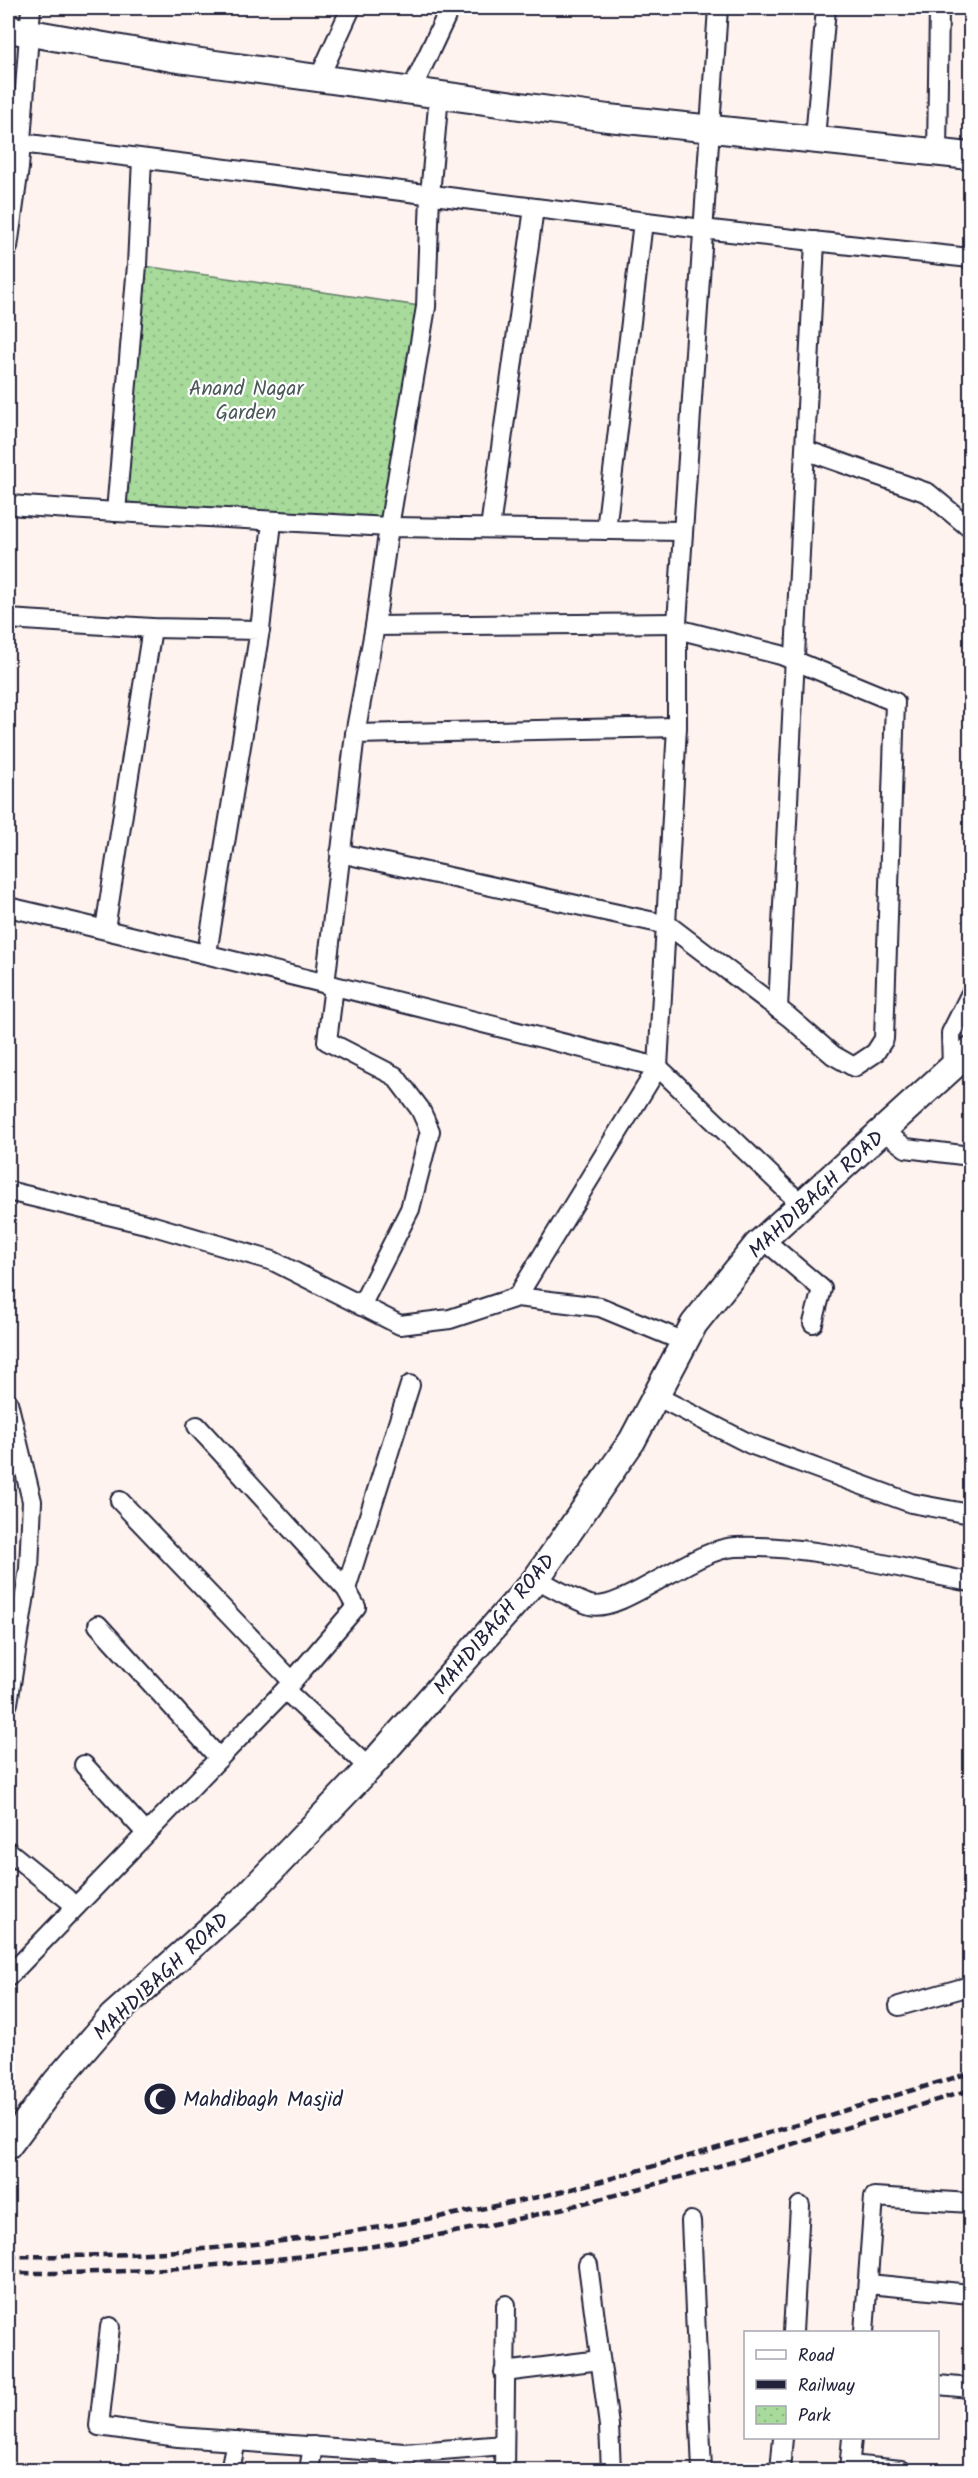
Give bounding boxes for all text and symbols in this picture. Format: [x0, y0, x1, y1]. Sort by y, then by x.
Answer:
park label: Anand Nagar Garden [189, 373, 304, 430]
street label: MAHDIBAGH ROAD [741, 1123, 893, 1267]
street label: MAHDIBAGH ROAD [426, 1547, 564, 1703]
street label: MAHDIBAGH ROAD [86, 1905, 238, 2049]
mosque icon: Mahdibagh Masjid [142, 2081, 178, 2117]
place label: Mahdibagh Masjid [183, 2084, 343, 2117]
legend [744, 2331, 939, 2439]
text: Road [798, 2342, 835, 2371]
text: Railway [798, 2372, 855, 2401]
text: Park [798, 2402, 831, 2431]

